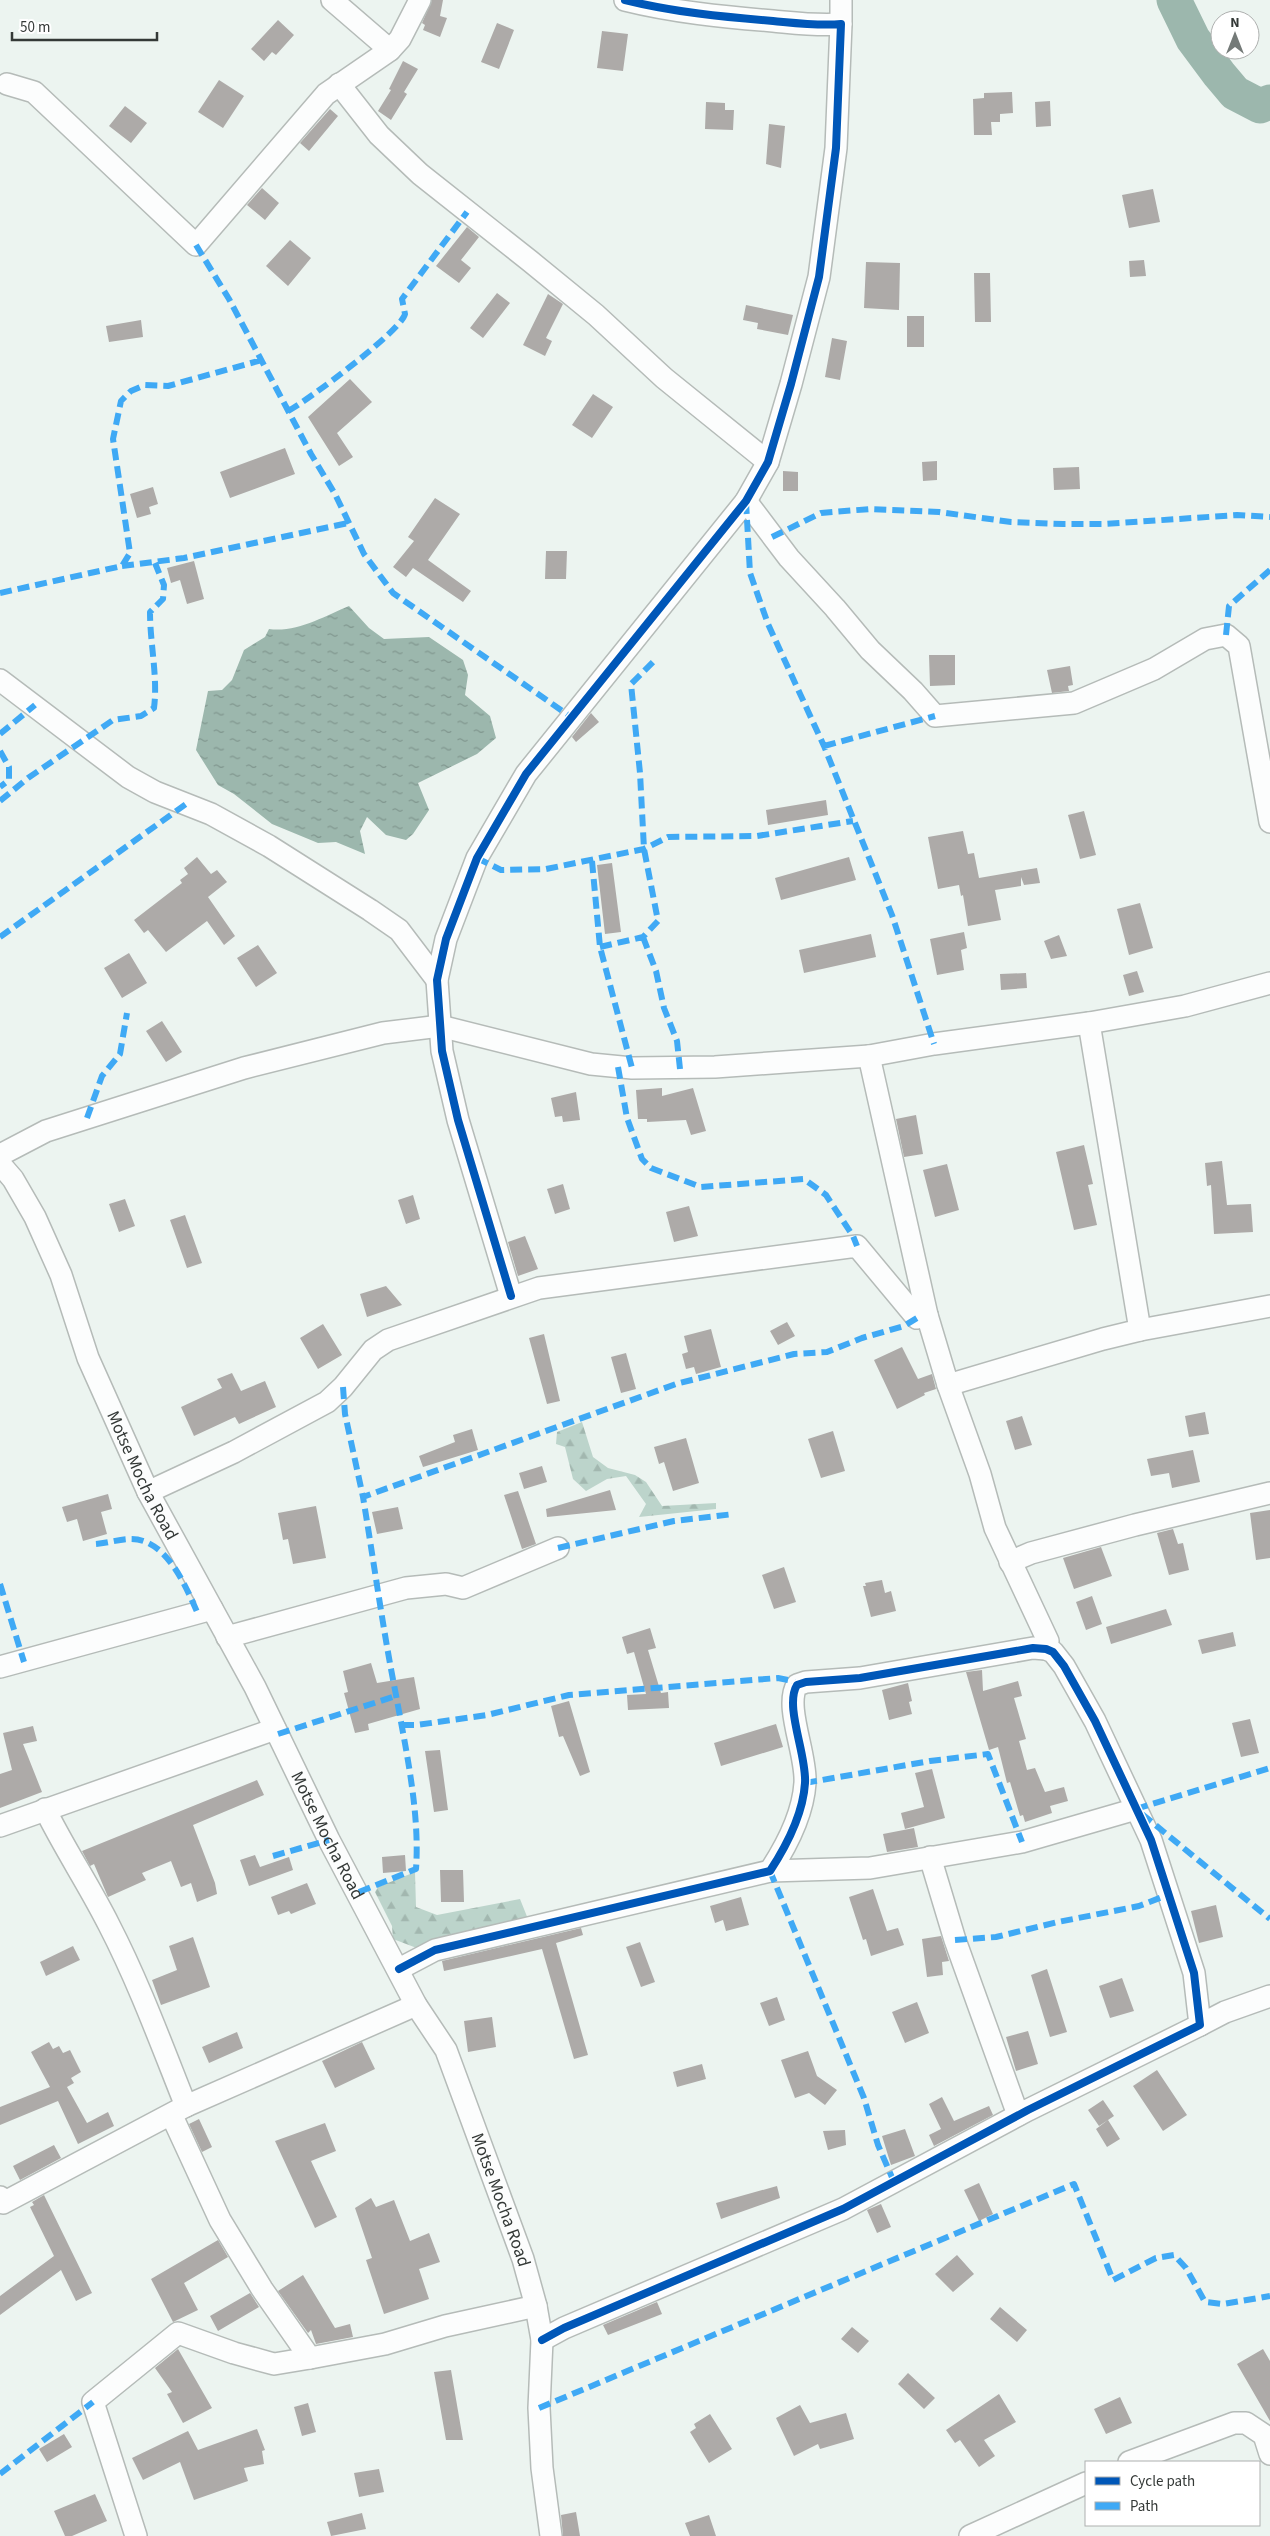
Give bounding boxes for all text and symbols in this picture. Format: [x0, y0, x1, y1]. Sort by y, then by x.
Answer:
scale bar [12, 10, 158, 42]
north arrow [1210, 10, 1260, 60]
text: N [1230, 13, 1240, 33]
text: 50 m [20, 17, 50, 38]
street label: Motse Mocha Road [101, 1407, 184, 1544]
street label: Motse Mocha Road [285, 1767, 371, 1904]
street label: Motse Mocha Road [465, 2129, 537, 2269]
legend [1085, 2461, 1260, 2526]
text: Cycle path [1130, 2471, 1195, 2492]
text: Path [1130, 2496, 1158, 2517]

